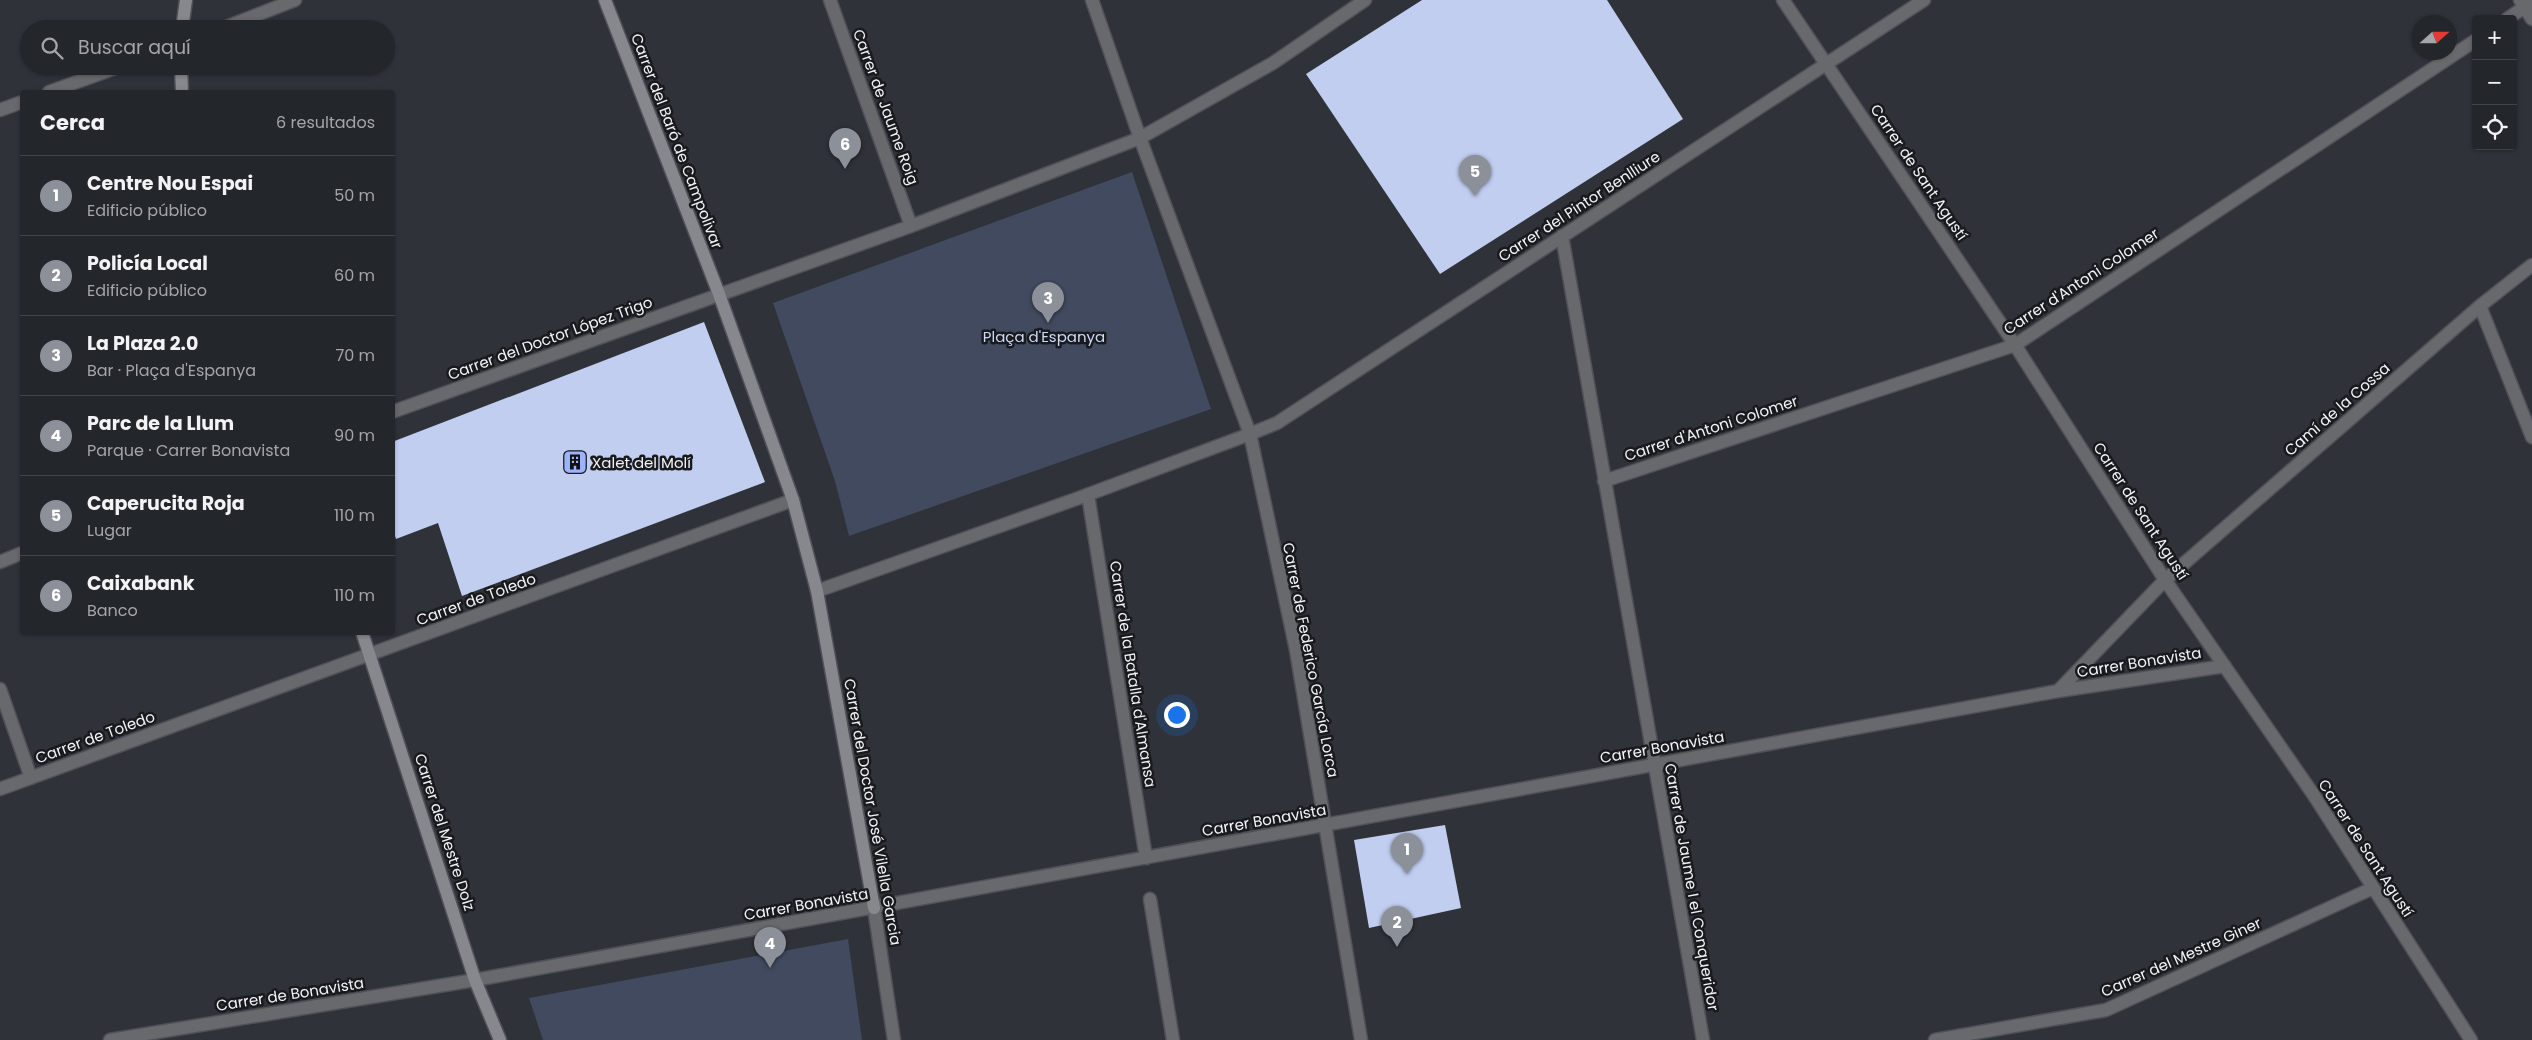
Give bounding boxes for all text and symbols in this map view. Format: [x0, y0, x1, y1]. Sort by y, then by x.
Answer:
north arrow [2412, 15, 2457, 60]
map controls [2472, 15, 2517, 150]
button: + [2472, 15, 2517, 60]
search box [20, 20, 395, 75]
street label: Carrer de Jaume Roig [848, 26, 924, 188]
street label: Carrer del Baró de Campolivar [626, 30, 728, 252]
icon: search [38, 34, 66, 62]
text: Buscar aquí [78, 34, 191, 61]
button: − [2472, 60, 2517, 105]
street label: Carrer de Sant Agustí [1866, 100, 1973, 244]
button: locate [2472, 105, 2517, 150]
text: Cerca [40, 108, 105, 137]
text: 6 resultados [276, 111, 375, 134]
pin: 6 [829, 128, 861, 169]
street label: Carrer del Pintor Benlliure [1494, 146, 1664, 266]
pin: 5 [1459, 155, 1491, 196]
text: Centre Nou Espai [87, 170, 253, 197]
text: 1 [53, 184, 59, 207]
text: 50 m [334, 184, 375, 207]
text: Edificio público [87, 199, 207, 222]
street label: Carrer d'Antoni Colomer [1999, 223, 2163, 339]
text: Policía Local [87, 250, 208, 277]
text: 2 [51, 264, 61, 287]
text: 60 m [334, 264, 375, 287]
text: Edificio público [87, 279, 207, 302]
pin: 3 [1032, 282, 1064, 323]
street label: Carrer del Doctor López Trigo [445, 291, 655, 385]
park label: Plaça d'Espanya [983, 326, 1105, 347]
text: La Plaza 2.0 [87, 330, 198, 357]
text: 3 [51, 344, 61, 367]
text: 70 m [335, 344, 375, 367]
street label: Camí de la Cossa [2280, 357, 2394, 461]
text: Bar · Plaça d'Espanya [87, 359, 256, 382]
street label: Carrer d'Antoni Colomer [1622, 390, 1801, 466]
text: Parc de la Llum [87, 410, 234, 437]
text: 4 [51, 424, 61, 447]
text: 90 m [334, 424, 375, 447]
street label: Carrer de Sant Agustí [2089, 438, 2194, 584]
text: Parque · Carrer Bonavista [87, 439, 290, 462]
building icon: Xalet del Molí [562, 449, 588, 475]
place label: Xalet del Molí [592, 452, 691, 473]
text: Caperucita Roja [87, 490, 245, 517]
text: 5 [51, 504, 61, 527]
text: 110 m [334, 504, 375, 527]
text: Lugar [87, 519, 132, 542]
street label: Carrer de Federico García Lorca [1278, 541, 1344, 779]
street label: Carrer de la Batalla d'Almansa [1105, 559, 1161, 789]
street label: Carrer de Toledo [413, 568, 539, 630]
text: Caixabank [87, 570, 194, 597]
text: 6 [51, 584, 61, 607]
text: 110 m [334, 584, 375, 607]
text: Banco [87, 599, 138, 622]
street label: Carrer Bonavista [2075, 642, 2203, 682]
street label: Carrer del Doctor José Vilella Garcia [839, 677, 907, 947]
your location [1164, 702, 1190, 728]
street label: Carrer de Toledo [32, 706, 158, 768]
street label: Carrer Bonavista [1598, 726, 1726, 768]
street label: Carrer del Mestre Dolz [410, 751, 480, 913]
street label: Carrer de Jaume I el Conqueridor [1660, 762, 1724, 1013]
street label: Carrer de Sant Agustí [2314, 775, 2419, 921]
street label: Carrer Bonavista [1200, 799, 1328, 841]
pin: 1 [1391, 833, 1423, 874]
street label: Carrer Bonavista [742, 883, 870, 925]
pin: 2 [1381, 906, 1413, 947]
street label: Carrer del Mestre Giner [2098, 912, 2265, 1002]
pin: 4 [754, 927, 786, 968]
street label: Carrer de Bonavista [215, 972, 365, 1016]

